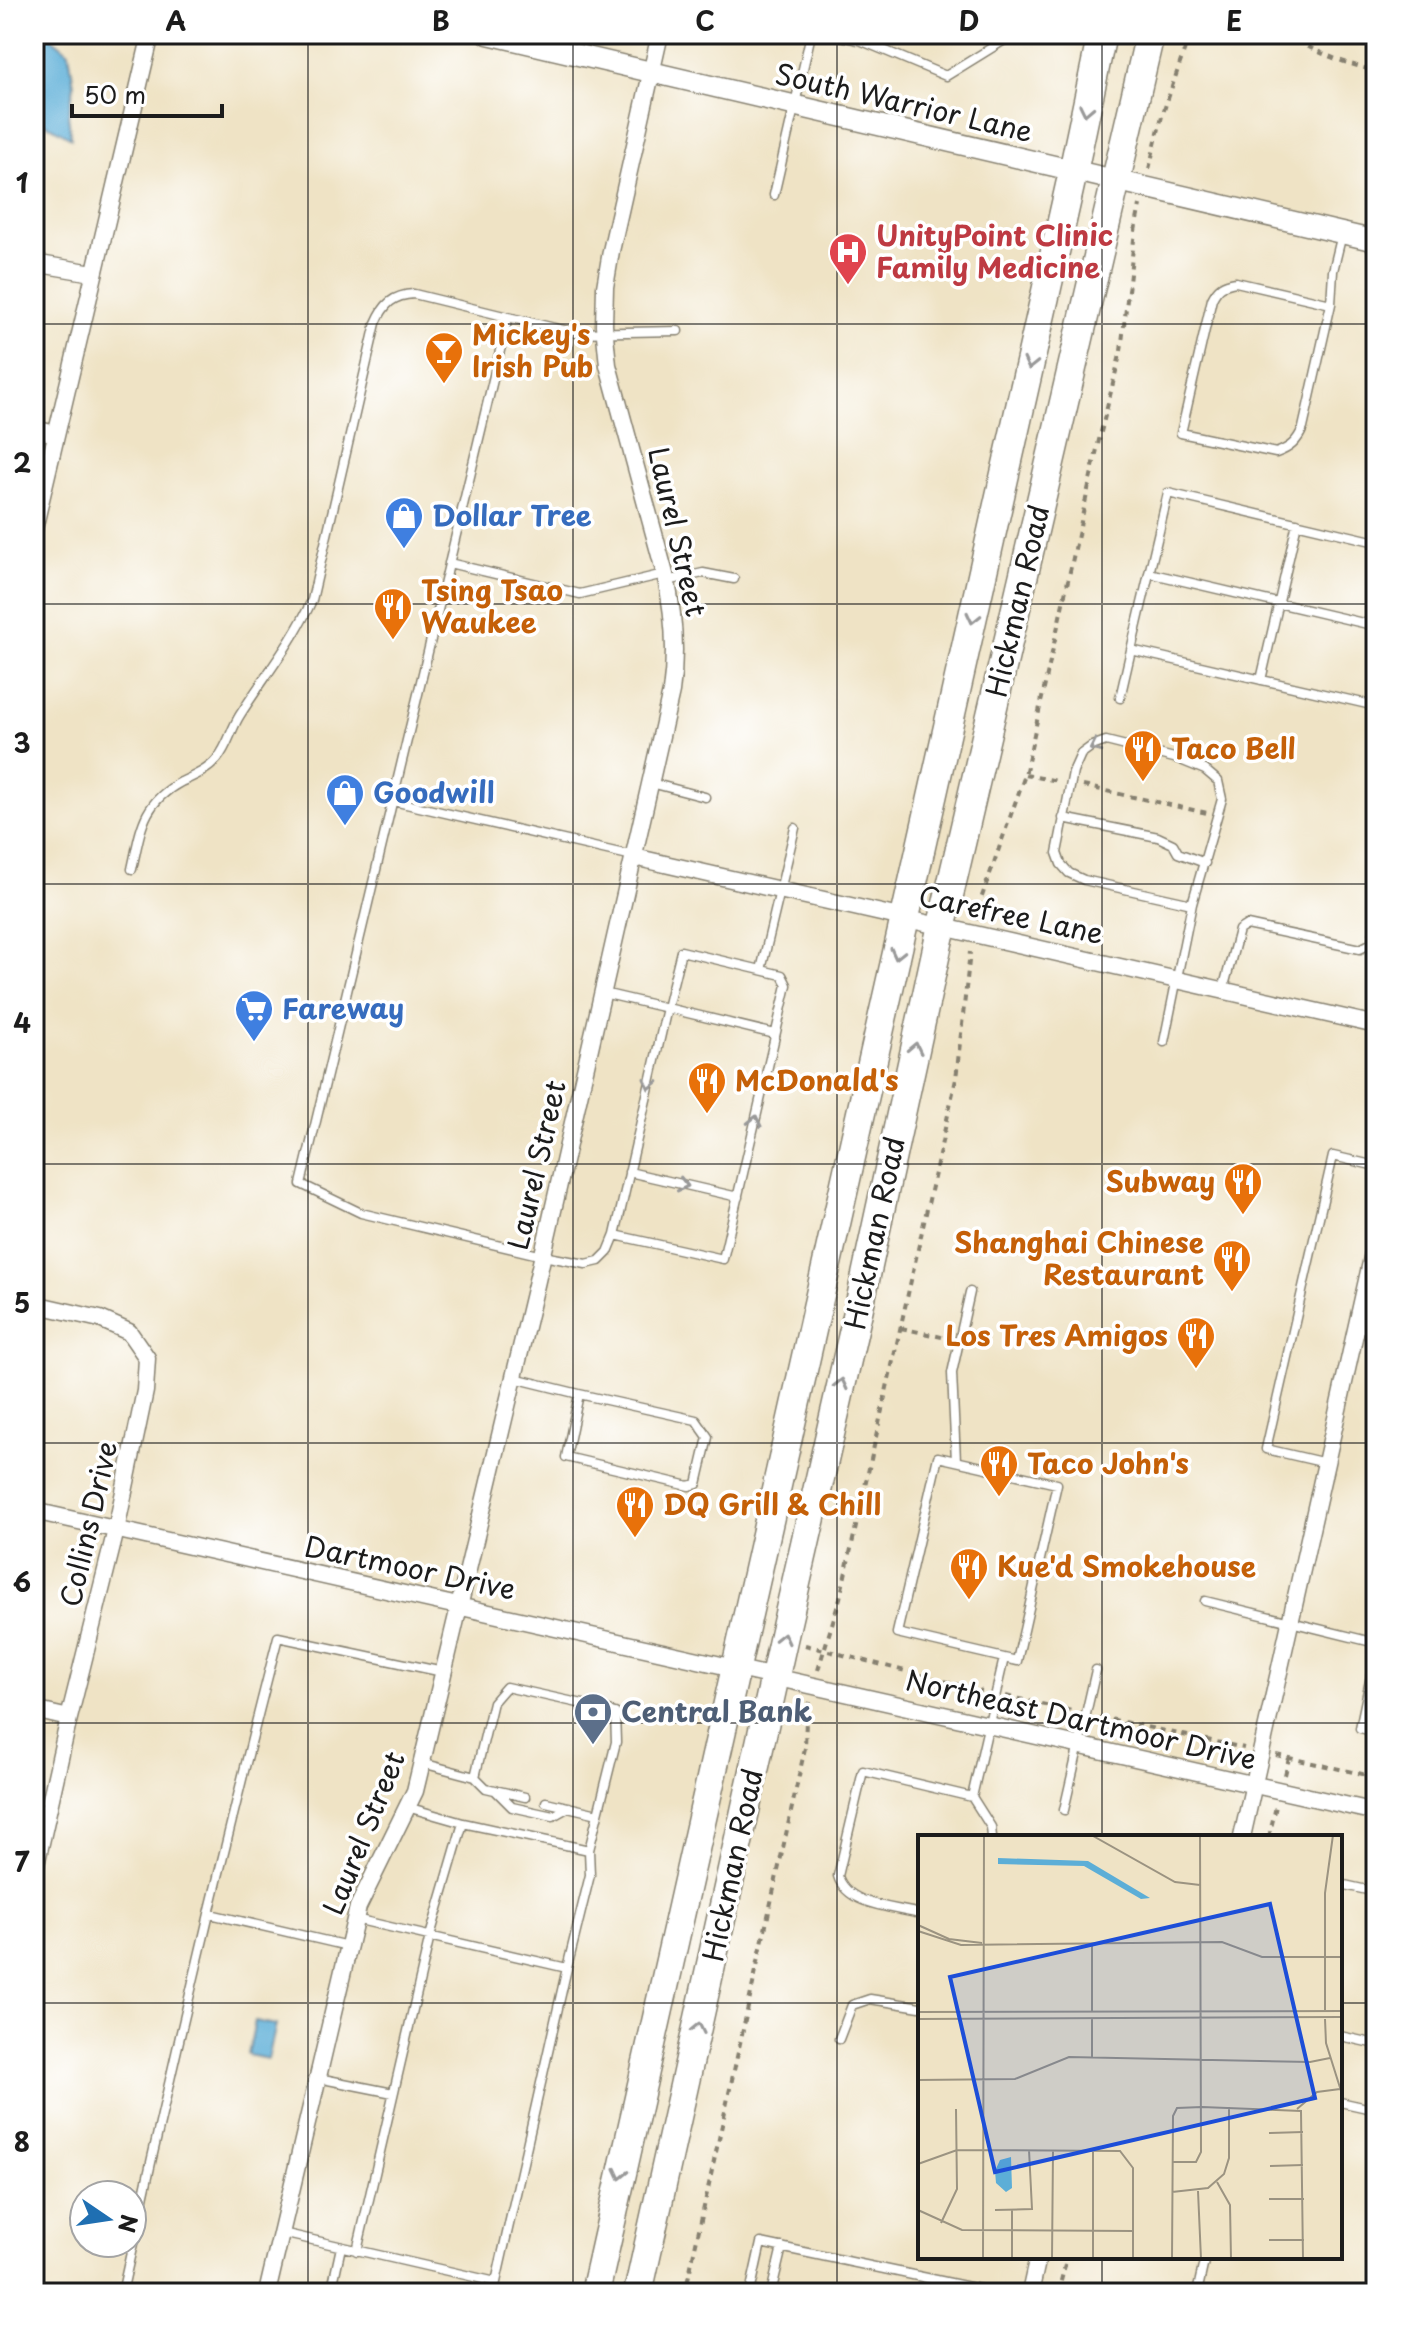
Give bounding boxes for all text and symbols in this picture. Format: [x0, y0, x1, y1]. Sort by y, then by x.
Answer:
text: A [166, 1, 186, 40]
text: B [432, 1, 450, 40]
text: C [695, 1, 715, 40]
text: D [959, 1, 979, 40]
text: E [1226, 1, 1242, 40]
street label: South Warrior Lane [771, 51, 1037, 152]
scale bar [72, 68, 222, 118]
text: 50 m [84, 76, 146, 112]
one-way arrow [1078, 103, 1095, 117]
text: 1 [16, 163, 28, 202]
place label: UnityPoint Clinic Family Medicine [876, 213, 1113, 288]
hospital icon: UnityPoint Clinic Family Medicine [827, 231, 869, 286]
place label: Mickey's Irish Pub [472, 312, 593, 387]
bar icon: Mickey's Irish Pub [423, 330, 465, 385]
one-way arrow [1022, 357, 1039, 371]
text: 2 [13, 443, 31, 482]
street label: Laurel Street [638, 443, 719, 621]
place label: Dollar Tree [432, 493, 592, 536]
shop icon: Dollar Tree [383, 495, 425, 550]
street label: Hickman Road [974, 500, 1060, 701]
place label: Tsing Tsao Waukee [421, 568, 563, 643]
restaurant icon: Tsing Tsao Waukee [372, 586, 414, 641]
one-way arrow [965, 611, 982, 624]
text: 3 [13, 723, 31, 762]
place label: Taco Bell [1171, 726, 1296, 769]
restaurant icon: Taco Bell [1122, 728, 1164, 783]
one-way arrow [1088, 737, 1103, 753]
place label: Goodwill [373, 770, 494, 813]
shop icon: Goodwill [324, 772, 366, 827]
street label: Carefree Lane [915, 873, 1108, 954]
one-way arrow [889, 946, 906, 960]
place label: Fareway [282, 986, 404, 1029]
supermarket icon: Fareway [233, 988, 275, 1043]
text: 4 [13, 1003, 31, 1042]
one-way arrow [906, 1042, 923, 1056]
place label: McDonald's [735, 1058, 899, 1101]
restaurant icon: McDonald's [686, 1060, 728, 1115]
street label: Laurel Street [495, 1076, 576, 1254]
one-way arrow [642, 1077, 659, 1091]
one-way arrow [746, 1115, 763, 1129]
street label: Hickman Road [832, 1132, 915, 1333]
place label: Subway [1105, 1159, 1215, 1202]
restaurant icon: Subway [1222, 1161, 1264, 1216]
one-way arrow [676, 1176, 690, 1193]
place label: Shanghai Chinese Restaurant [954, 1220, 1204, 1295]
restaurant icon: Shanghai Chinese Restaurant [1211, 1238, 1253, 1293]
text: 5 [14, 1283, 30, 1322]
place label: Los Tres Amigos [945, 1313, 1168, 1356]
restaurant icon: Los Tres Amigos [1175, 1315, 1217, 1370]
one-way arrow [832, 1378, 849, 1392]
street label: Collins Drive [48, 1437, 127, 1611]
place label: Taco John's [1027, 1441, 1189, 1484]
restaurant icon: Taco John's [978, 1443, 1020, 1498]
place label: DQ Grill & Chill [663, 1482, 881, 1525]
restaurant icon: DQ Grill & Chill [614, 1484, 656, 1539]
street label: Dartmoor Drive [301, 1523, 520, 1610]
place label: Kue'd Smokehouse [997, 1544, 1256, 1587]
restaurant icon: Kue'd Smokehouse [948, 1546, 990, 1601]
text: 6 [13, 1562, 31, 1601]
one-way arrow [774, 1631, 791, 1645]
street label: Northeast Dartmoor Drive [902, 1657, 1261, 1780]
place label: Central Bank [621, 1689, 812, 1732]
bank icon: Central Bank [572, 1691, 614, 1746]
street label: Laurel Street [310, 1744, 415, 1921]
street label: Hickman Road [690, 1764, 773, 1965]
inset map [918, 1835, 1342, 2259]
text: 7 [15, 1842, 30, 1881]
one-way arrow [689, 2022, 706, 2036]
text: 8 [14, 2122, 30, 2161]
one-way arrow [613, 2166, 630, 2180]
north arrow [68, 2179, 148, 2259]
text: N [111, 2212, 147, 2236]

